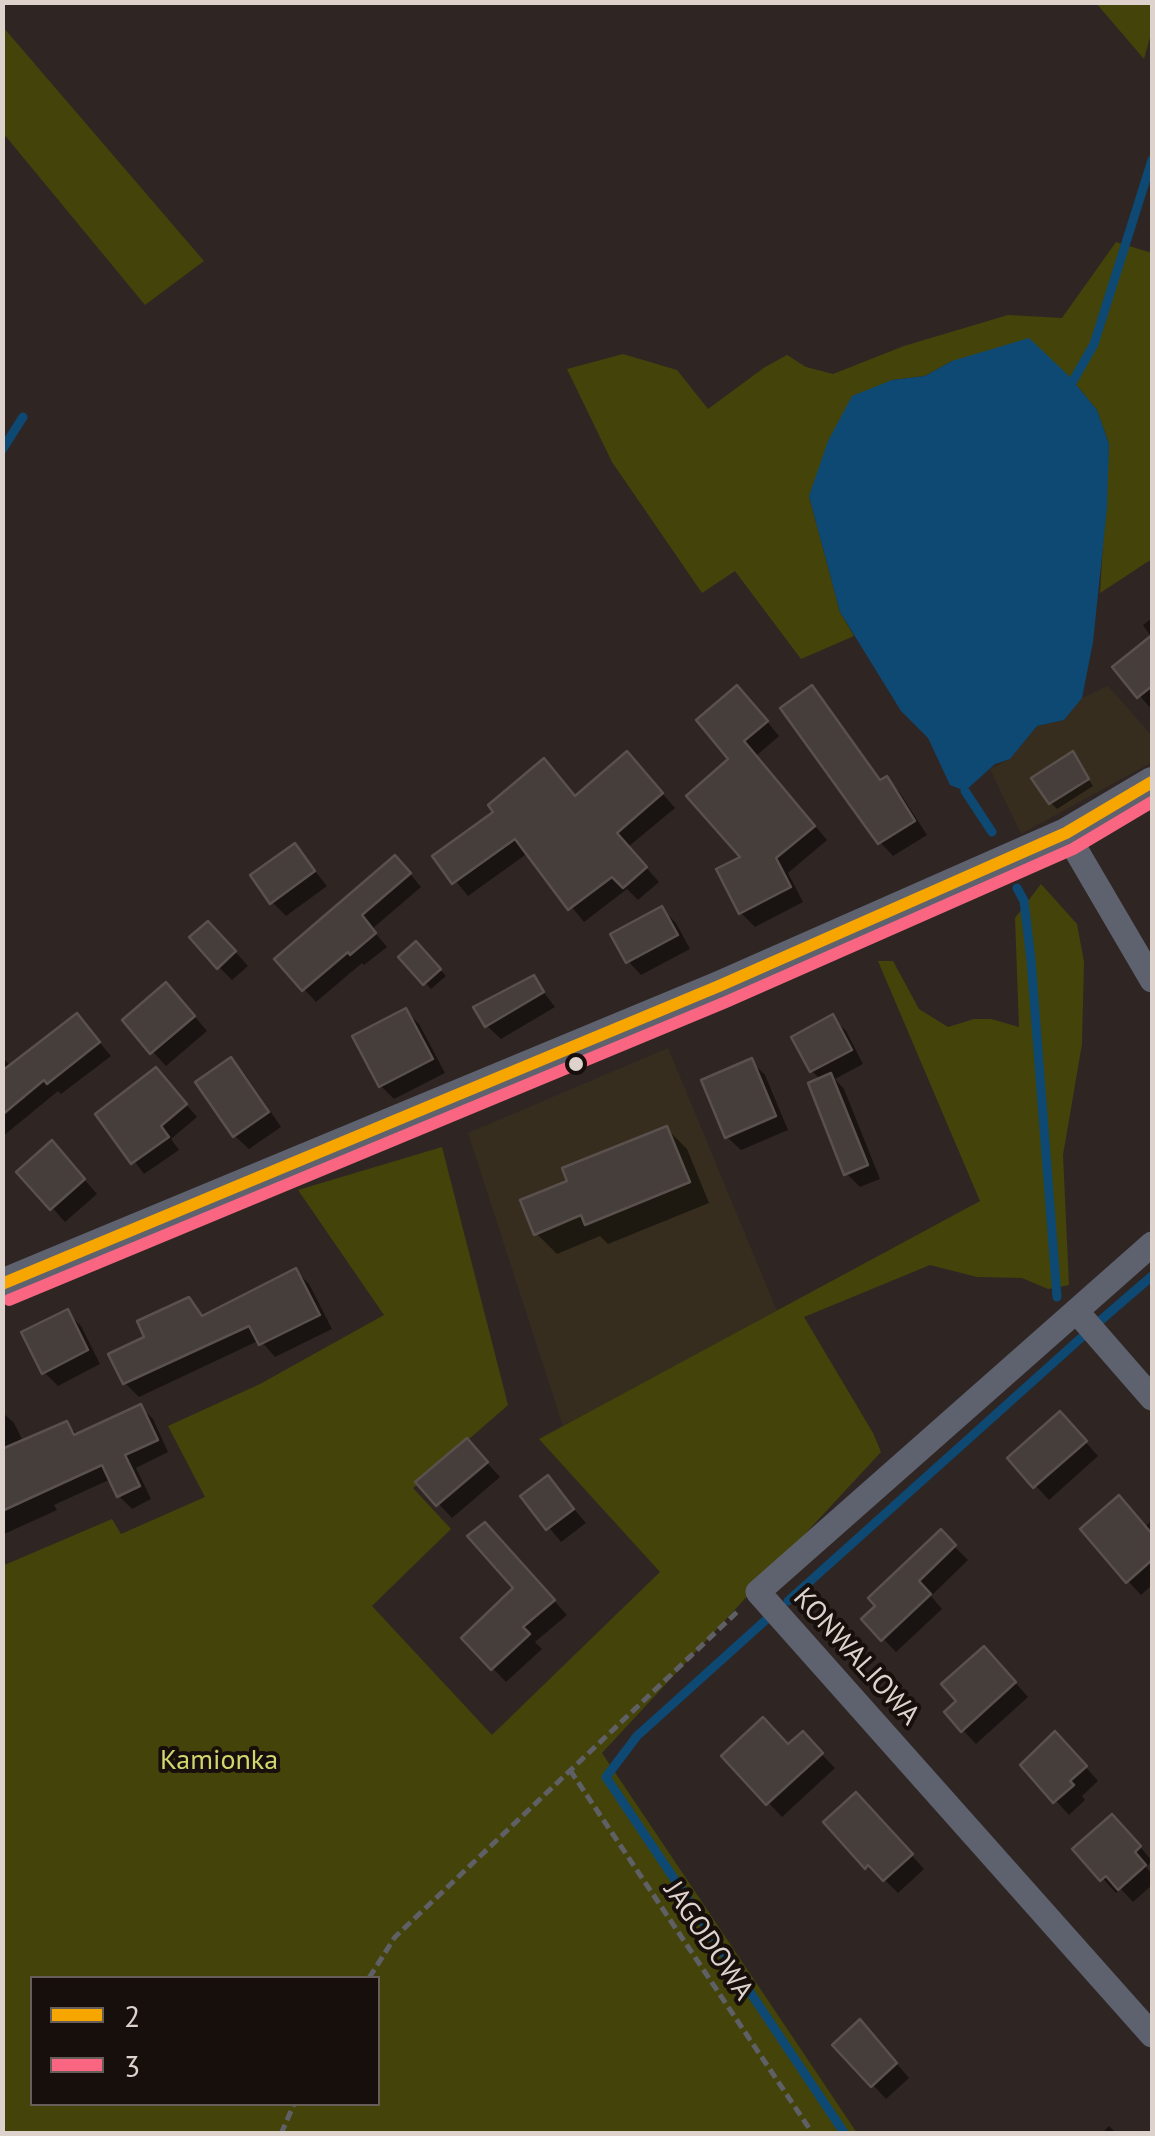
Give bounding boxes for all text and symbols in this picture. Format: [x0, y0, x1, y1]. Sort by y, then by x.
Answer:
unlabelled marker [566, 1054, 586, 1074]
street label: KONWALIOWA [786, 1582, 926, 1732]
park label: Kamionka [160, 1744, 278, 1778]
street label: JAGODOWA [656, 1875, 760, 2007]
legend [30, 1976, 380, 2106]
text: 2 [124, 1996, 140, 2035]
text: 3 [124, 2046, 140, 2085]

